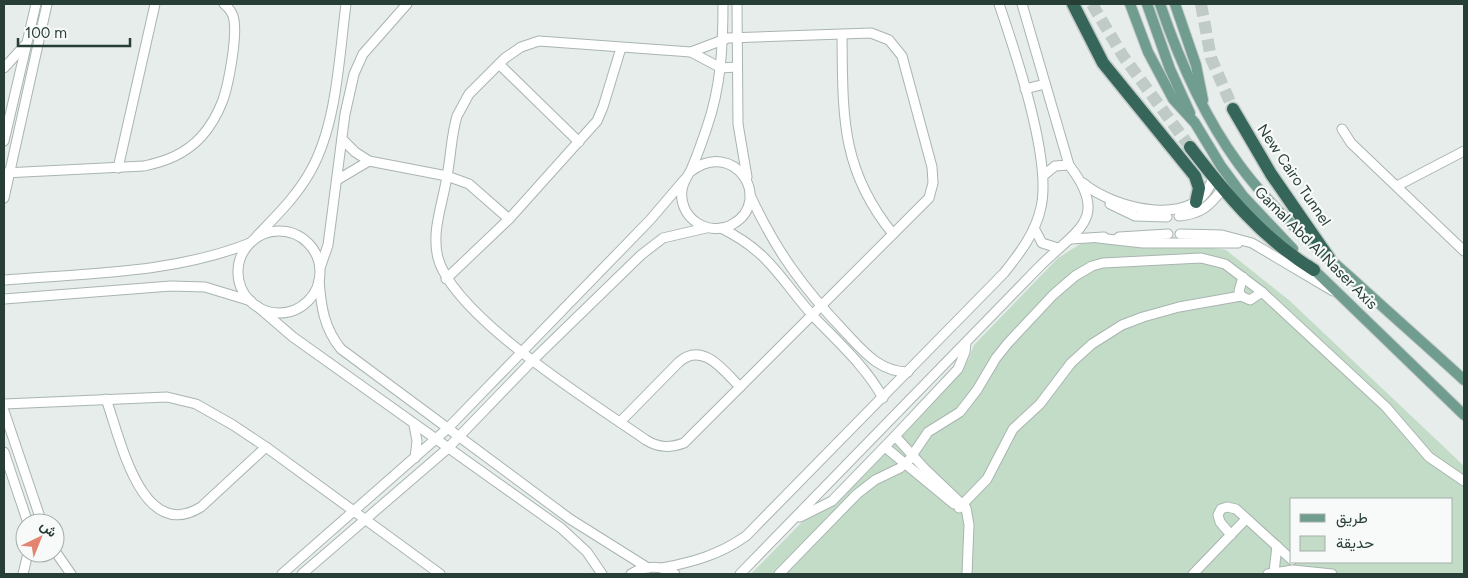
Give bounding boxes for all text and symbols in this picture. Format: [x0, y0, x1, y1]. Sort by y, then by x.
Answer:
scale bar [18, 15, 130, 47]
text: 100 m [25, 24, 67, 42]
street label: New Cairo Tunnel [1253, 121, 1335, 229]
street label: Gamal Abd Al Naser Axis [1251, 183, 1381, 313]
legend [1290, 498, 1453, 563]
text: طريق [1336, 509, 1368, 528]
north arrow [15, 513, 65, 563]
text: ش [37, 517, 61, 541]
text: حديقة [1336, 534, 1374, 552]

